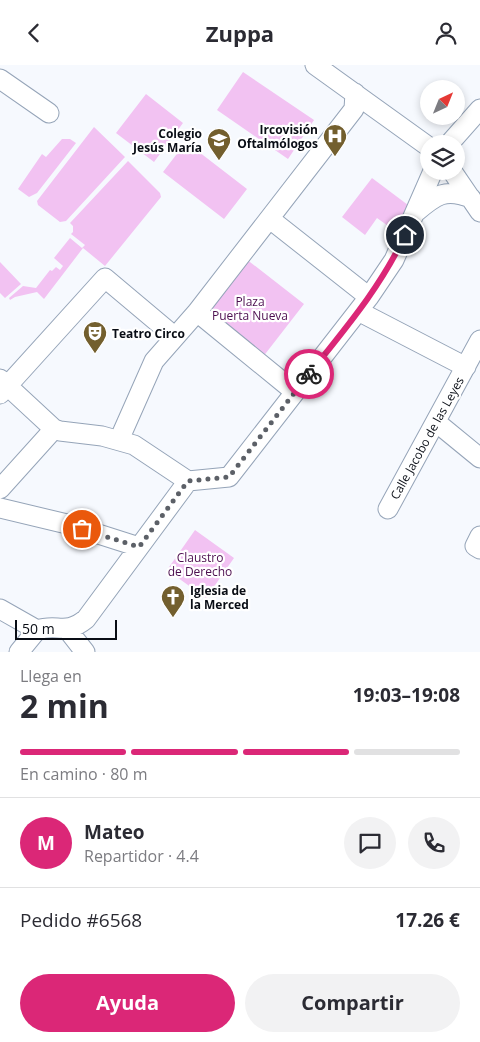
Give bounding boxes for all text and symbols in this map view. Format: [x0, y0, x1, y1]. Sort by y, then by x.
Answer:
text: Zuppa [206, 18, 274, 48]
icon: back [20, 19, 48, 47]
icon: person [432, 19, 460, 47]
north arrow [420, 80, 465, 125]
map controls [420, 80, 465, 180]
place label: Ircovisión Oftalmólogos [237, 121, 318, 152]
hospital icon: Ircovisión Oftalmólogos [322, 123, 348, 157]
place label: Colegio Jesús María [132, 125, 202, 156]
school or university icon: Colegio Jesús María [206, 127, 232, 161]
button: layers [420, 135, 465, 180]
pin [384, 214, 426, 256]
icon: home [391, 221, 419, 249]
park label: Plaza Puerta Nueva [212, 293, 288, 324]
theatre icon: Teatro Circo [82, 320, 108, 354]
place label: Teatro Circo [112, 325, 185, 342]
courier [284, 349, 334, 399]
icon: bike [295, 360, 323, 388]
street label: Calle Jacobo de las Leyes [386, 373, 468, 502]
pin [61, 508, 103, 550]
icon: bag [68, 515, 96, 543]
park label: Claustro de Derecho [168, 549, 232, 580]
place label: Iglesia de la Merced [190, 582, 249, 613]
church icon: Iglesia de la Merced [160, 584, 186, 618]
scale bar [15, 617, 118, 640]
text: 50 m [22, 619, 55, 638]
text: Llega en [20, 665, 82, 687]
text: 19:03–19:08 [353, 682, 460, 708]
text: 2 min [20, 684, 109, 727]
text: En camino · 80 m [20, 763, 147, 785]
button: chat [344, 817, 396, 869]
button: phone [408, 817, 460, 869]
text: Mateo [84, 819, 145, 845]
text: M [37, 830, 55, 856]
text: Repartidor · 4.4 [84, 845, 199, 867]
text: Pedido #6568 [20, 907, 142, 933]
text: 17.26 € [395, 907, 460, 933]
button: Ayuda [20, 974, 235, 1032]
button: Compartir [245, 974, 460, 1032]

